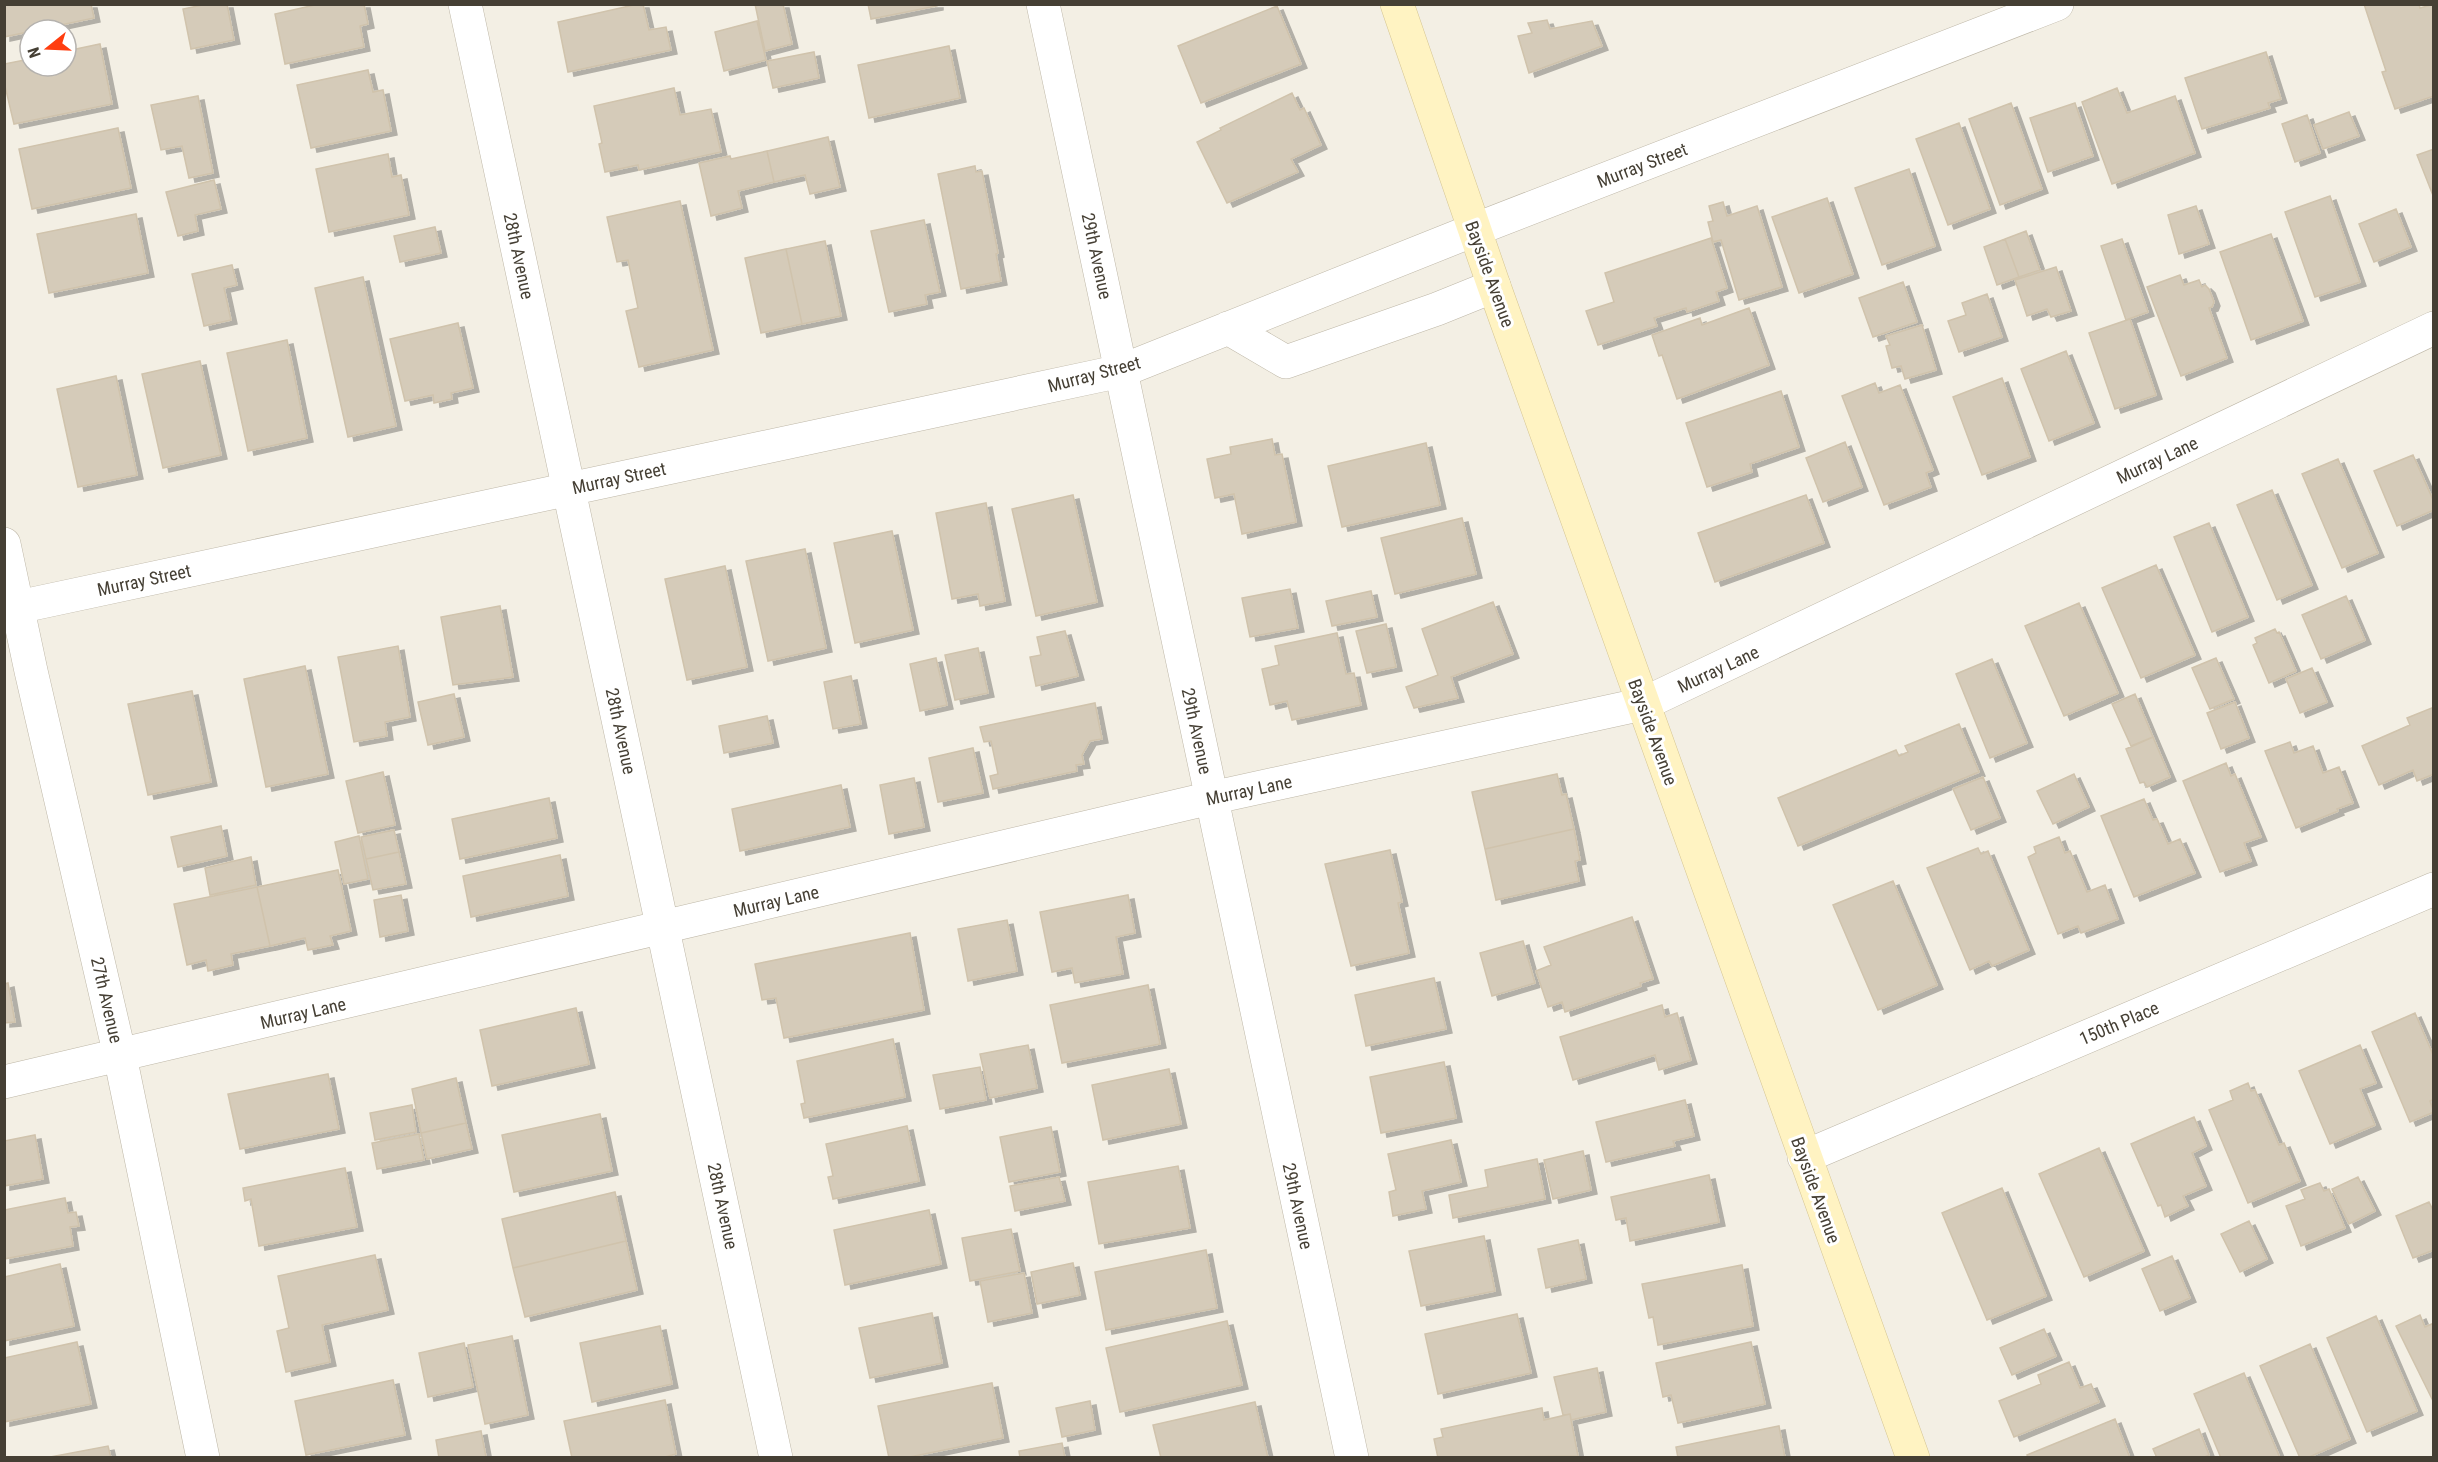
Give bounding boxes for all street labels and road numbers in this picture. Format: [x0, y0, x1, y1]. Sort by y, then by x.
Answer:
street label: Murray Street [1594, 138, 1690, 192]
street label: 28th Avenue [500, 211, 538, 301]
street label: 29th Avenue [1078, 211, 1116, 301]
street label: Bayside Avenue [1461, 218, 1519, 330]
street label: Murray Street [1045, 352, 1143, 396]
street label: Murray Lane [2113, 432, 2201, 488]
street label: Murray Street [570, 458, 668, 498]
street label: Murray Street [95, 560, 193, 600]
street label: Murray Lane [1674, 641, 1762, 697]
street label: Bayside Avenue [1624, 676, 1682, 788]
street label: 28th Avenue [602, 686, 640, 776]
street label: 29th Avenue [1178, 686, 1216, 776]
street label: Murray Lane [1204, 771, 1294, 809]
street label: Murray Lane [731, 881, 821, 921]
street label: 27th Avenue [87, 955, 127, 1045]
street label: Murray Lane [258, 993, 348, 1033]
street label: 150th Place [2076, 997, 2162, 1049]
street label: Bayside Avenue [1787, 1134, 1845, 1246]
street label: 28th Avenue [704, 1161, 742, 1251]
street label: 29th Avenue [1279, 1161, 1317, 1251]

